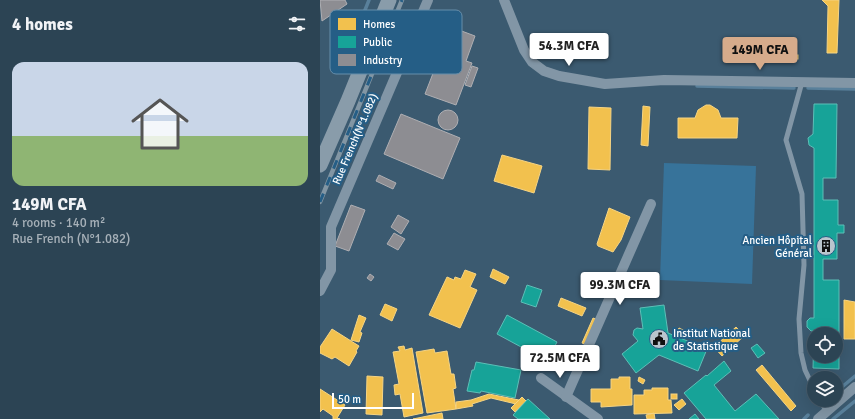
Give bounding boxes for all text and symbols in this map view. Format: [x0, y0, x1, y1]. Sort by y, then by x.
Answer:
legend [330, 10, 462, 74]
icon: filters [286, 13, 308, 35]
text: 4 homes [12, 14, 73, 35]
text: Homes [363, 18, 395, 31]
pin: 54.3M CFA [523, 33, 615, 67]
text: Public [363, 36, 392, 49]
pin: 149M CFA [719, 37, 801, 71]
text: 54.3M CFA [539, 38, 599, 54]
text: 149M CFA [731, 42, 789, 58]
text: Industry [363, 54, 403, 67]
icon: home [124, 88, 196, 160]
street label: Rue French(N°1.082) [330, 91, 380, 187]
text: 149M CFA [12, 194, 87, 215]
text: 4 rooms · 140 m² [12, 215, 105, 231]
text: Rue French (N°1.082) [12, 231, 130, 247]
place label: Ancien Hôpital Général [743, 234, 812, 260]
building icon: Ancien Hôpital Général [815, 235, 837, 257]
pin: 99.3M CFA [574, 272, 666, 306]
text: 99.3M CFA [590, 277, 650, 293]
place label: Institut National de Statistique [673, 327, 750, 353]
map controls [807, 327, 843, 407]
button: locate [807, 327, 843, 363]
public building icon: Institut National de Statistique [648, 328, 670, 350]
pin: 72.5M CFA [514, 345, 606, 379]
text: 72.5M CFA [530, 350, 590, 366]
button: layers [807, 371, 843, 407]
scale bar [332, 391, 414, 410]
text: 50 m [338, 393, 361, 406]

